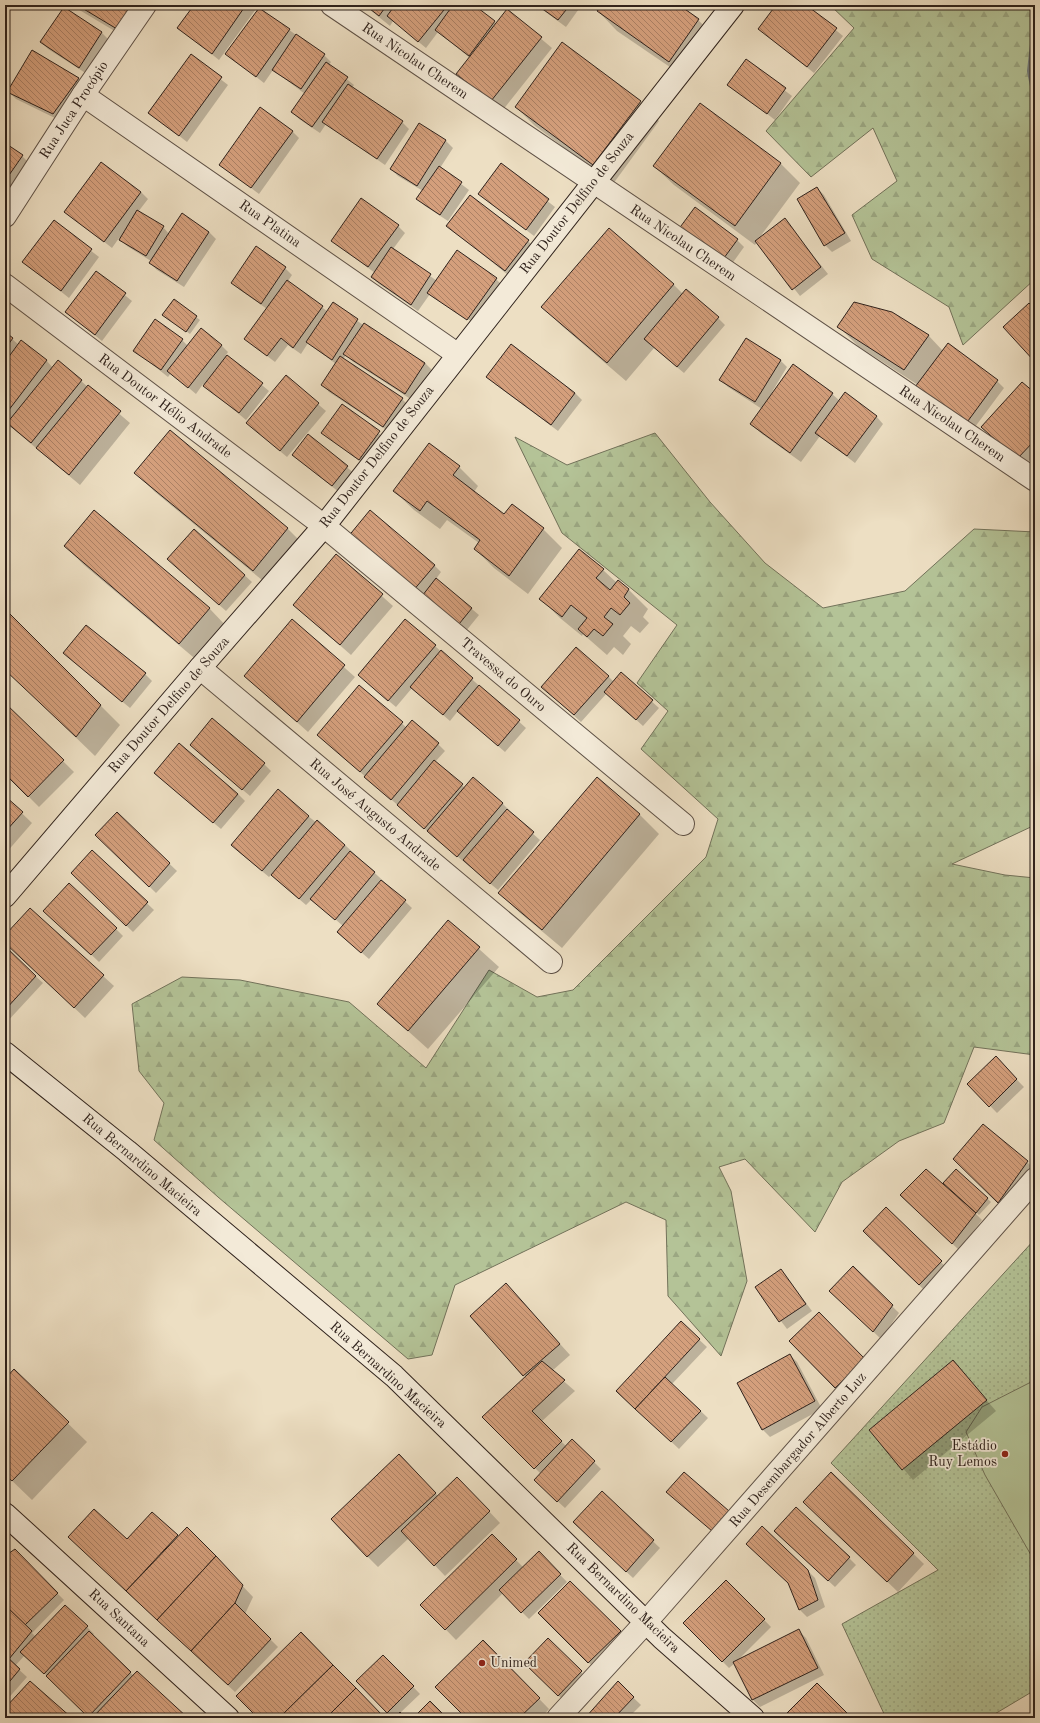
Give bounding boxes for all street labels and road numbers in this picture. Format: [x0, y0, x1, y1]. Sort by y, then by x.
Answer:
street label: Rua Nicolau Cherem [359, 20, 471, 102]
street label: Rua Juca Procópio [37, 59, 111, 161]
street label: Rua Doutor Delfino de Souza [517, 129, 637, 277]
street label: Rua Platina [237, 198, 303, 250]
street label: Rua Nicolau Cherem [627, 202, 739, 284]
street label: Rua Doutor Hélio Andrade [96, 351, 234, 461]
street label: Rua Doutor Delfino de Souza [317, 383, 437, 531]
street label: Rua Nicolau Cherem [896, 383, 1008, 465]
street label: Rua Doutor Delfino de Souza [106, 634, 232, 776]
street label: Travessa do Ouro [458, 635, 548, 715]
street label: Rua José Augusto Andrade [307, 756, 443, 874]
street label: Rua Bernardino Macieira [80, 1111, 205, 1219]
street label: Rua Bernardino Macieira [327, 1319, 449, 1431]
street label: Rua Desembargador Alberto Luz [727, 1370, 869, 1530]
street label: Rua Bernardino Macieira [564, 1540, 682, 1656]
street label: Rua Santana [86, 1586, 152, 1650]

